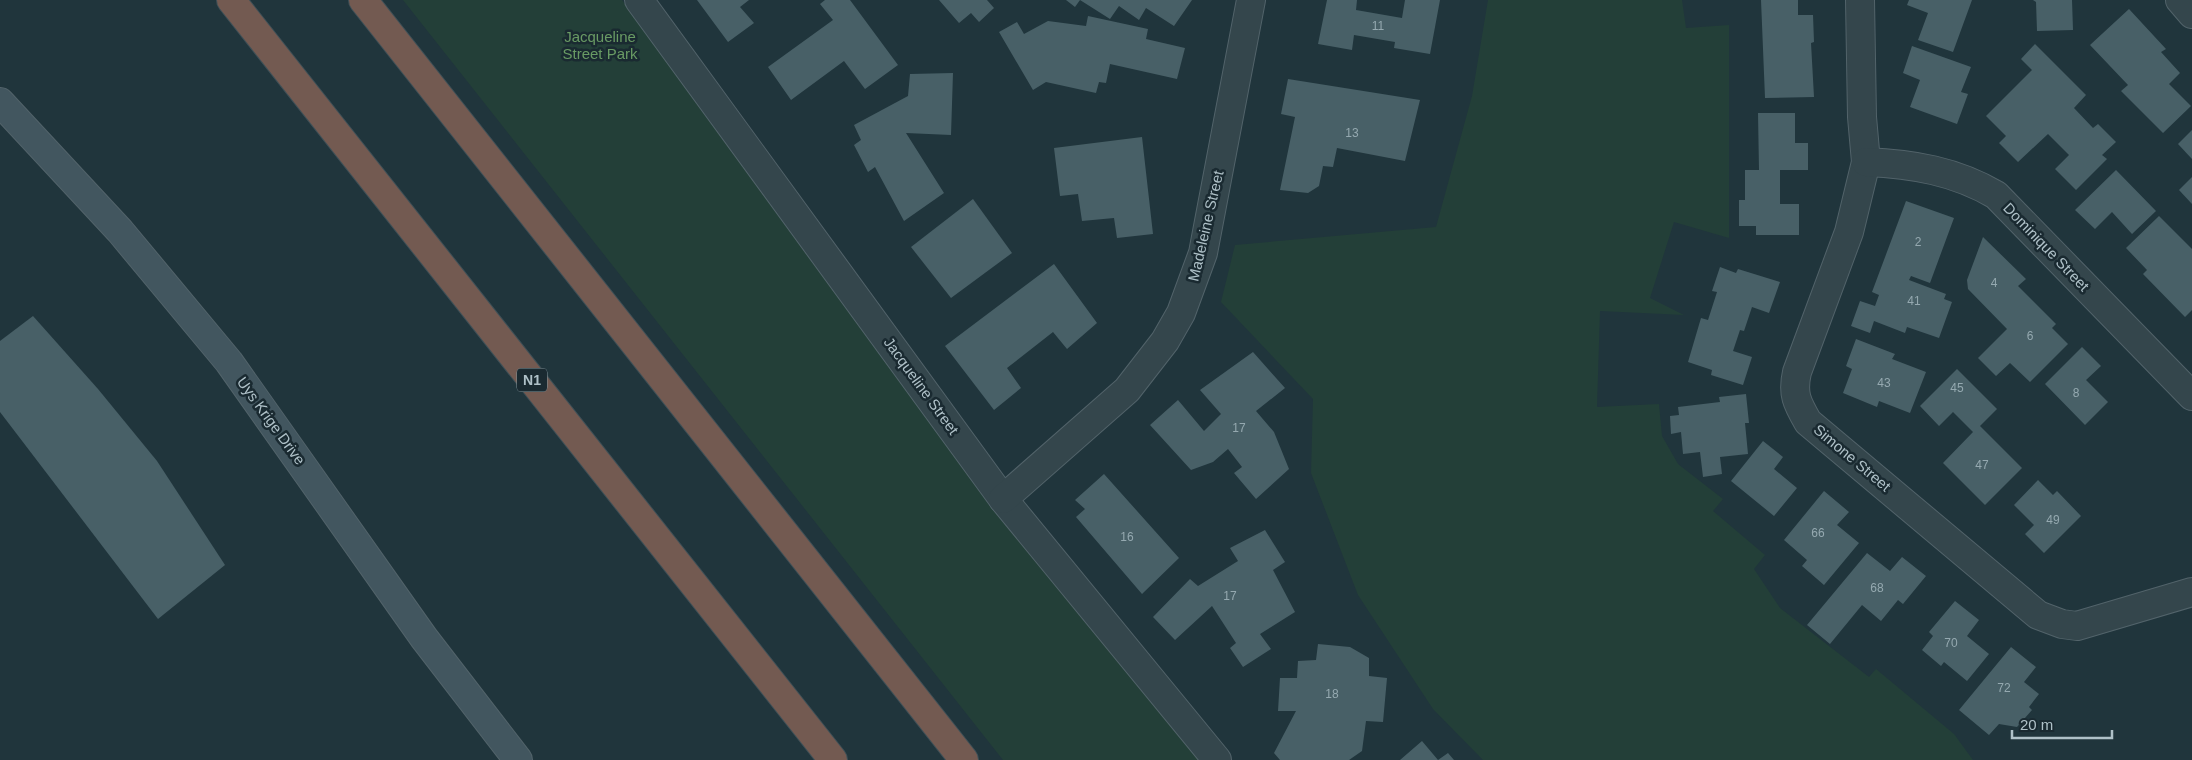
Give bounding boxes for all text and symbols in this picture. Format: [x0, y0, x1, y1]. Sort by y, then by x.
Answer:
house number: 11 [1372, 19, 1385, 33]
park label: Jacqueline Street Park [562, 28, 638, 62]
house number: 13 [1345, 126, 1359, 140]
street label: Madeleine Street [1184, 168, 1227, 283]
street label: Dominique Street [2000, 199, 2093, 295]
house number: 2 [1915, 235, 1922, 249]
house number: 4 [1991, 276, 1998, 290]
house number: 41 [1907, 294, 1921, 308]
house number: 6 [2027, 329, 2034, 343]
street label: Jacqueline Street [880, 334, 963, 438]
road number: N1 [517, 368, 547, 392]
street label: Uys Krige Drive [234, 374, 309, 468]
house number: 43 [1877, 376, 1891, 390]
house number: 45 [1950, 381, 1964, 395]
house number: 8 [2073, 386, 2080, 400]
house number: 17 [1232, 421, 1246, 435]
street label: Simone Street [1810, 421, 1895, 495]
house number: 47 [1975, 458, 1989, 472]
house number: 49 [2046, 513, 2060, 527]
house number: 66 [1811, 526, 1825, 540]
house number: 16 [1120, 530, 1134, 544]
house number: 68 [1870, 581, 1884, 595]
house number: 17 [1223, 589, 1237, 603]
house number: 70 [1944, 636, 1958, 650]
house number: 72 [1997, 681, 2011, 695]
house number: 18 [1325, 687, 1339, 701]
scale bar [2012, 708, 2112, 740]
text: 20 m [2020, 716, 2053, 733]

